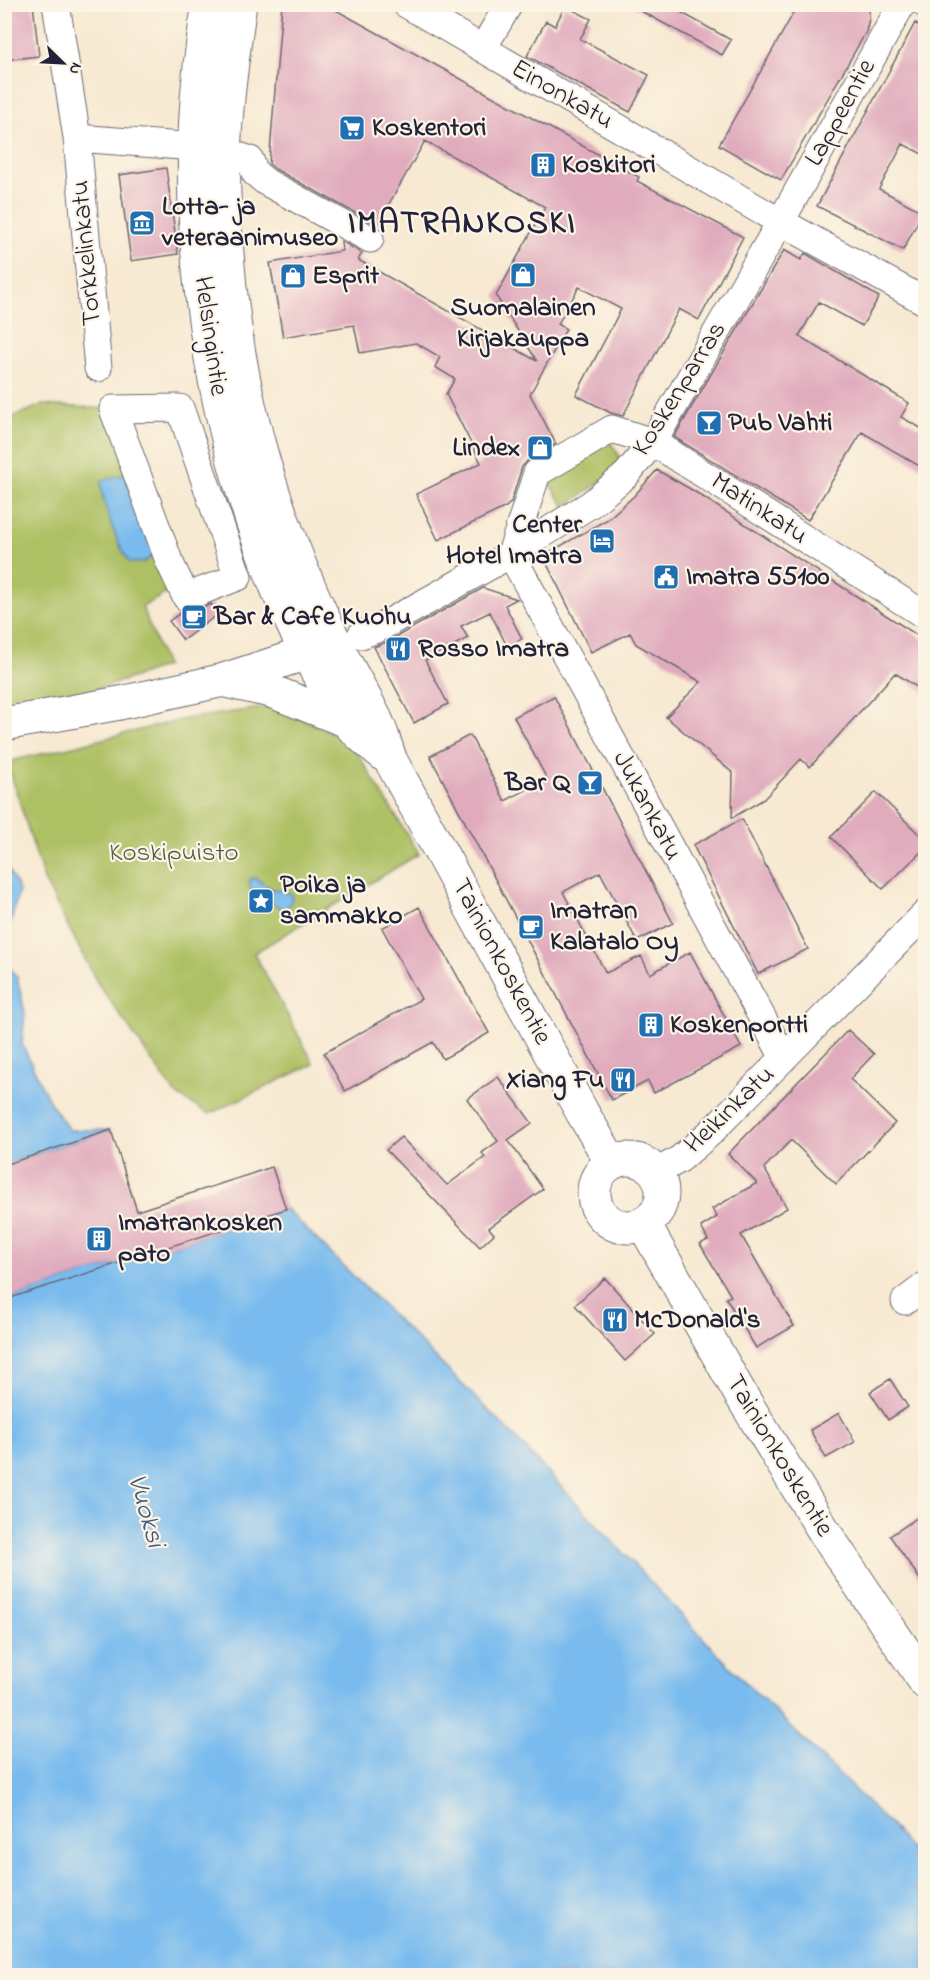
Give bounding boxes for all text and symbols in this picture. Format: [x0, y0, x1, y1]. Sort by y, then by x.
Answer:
north arrow [33, 33, 93, 93]
street label: Einonkatu [503, 50, 621, 140]
street label: Lappeentie [795, 51, 887, 174]
text: N [62, 58, 88, 78]
place label: Koskentori [372, 109, 487, 148]
supermarket icon: Koskentori [337, 113, 367, 143]
place label: Koskitori [562, 146, 656, 185]
building icon: Koskitori [528, 150, 558, 180]
street label: Torkkelinkatu [61, 179, 113, 327]
place label: Lotta- ja veteraanimuseo [161, 188, 338, 258]
district label: IMATRANKOSKI [348, 200, 576, 248]
museum icon: Lotta- ja veteraanimuseo [127, 208, 157, 238]
place label: Esprit [312, 257, 380, 296]
shop icon: Suomalainen Kirjakauppa [508, 260, 538, 290]
shop icon: Esprit [278, 261, 308, 291]
street label: Helsingintie [182, 274, 238, 399]
place label: Suomalainen Kirjakauppa [451, 289, 595, 359]
street label: Koskenparras [623, 314, 737, 464]
place label: Pub Vahti [728, 404, 833, 443]
bar icon: Pub Vahti [694, 408, 724, 438]
place label: Lindex [452, 429, 520, 468]
shop icon: Lindex [525, 433, 555, 463]
street label: Matinkatu [703, 463, 815, 555]
place label: Center Hotel Imatra [446, 506, 583, 576]
hotel icon: Center Hotel Imatra [587, 526, 617, 556]
place label: Imatra 55100 [686, 558, 830, 597]
public building icon: Imatra 55100 [651, 562, 681, 592]
place label: Bar & Cafe Kuohu [212, 598, 412, 637]
cafe icon: Bar & Cafe Kuohu [179, 602, 209, 632]
place label: Rosso Imatra [418, 630, 569, 669]
restaurant icon: Rosso Imatra [383, 634, 413, 664]
street label: Jukankatu [602, 744, 692, 868]
place label: Bar Q [503, 764, 572, 803]
bar icon: Bar Q [575, 768, 605, 798]
park label: Koskipuisto [109, 834, 239, 873]
place label: Poika ja sammakko [280, 866, 403, 936]
street label: Tainionkoskentie [441, 872, 562, 1053]
place icon: Poika ja sammakko [246, 886, 276, 916]
place label: Imatran Kalatalo Oy [550, 892, 679, 962]
cafe icon: Imatran Kalatalo Oy [516, 912, 546, 942]
place label: Koskenportti [670, 1006, 808, 1045]
building icon: Koskenportti [636, 1010, 666, 1040]
street label: Heikinkatu [676, 1057, 784, 1163]
place label: Xiang Fu [506, 1061, 604, 1101]
restaurant icon: Xiang Fu [608, 1065, 638, 1095]
place label: Imatrankosken pato [118, 1204, 282, 1274]
building icon: Imatrankosken pato [84, 1224, 114, 1254]
place label: McDonald's [634, 1301, 760, 1340]
restaurant icon: McDonald's [600, 1305, 630, 1335]
street label: Tainionkoskentie [715, 1367, 843, 1545]
water label: Vuoksi [115, 1470, 176, 1555]

